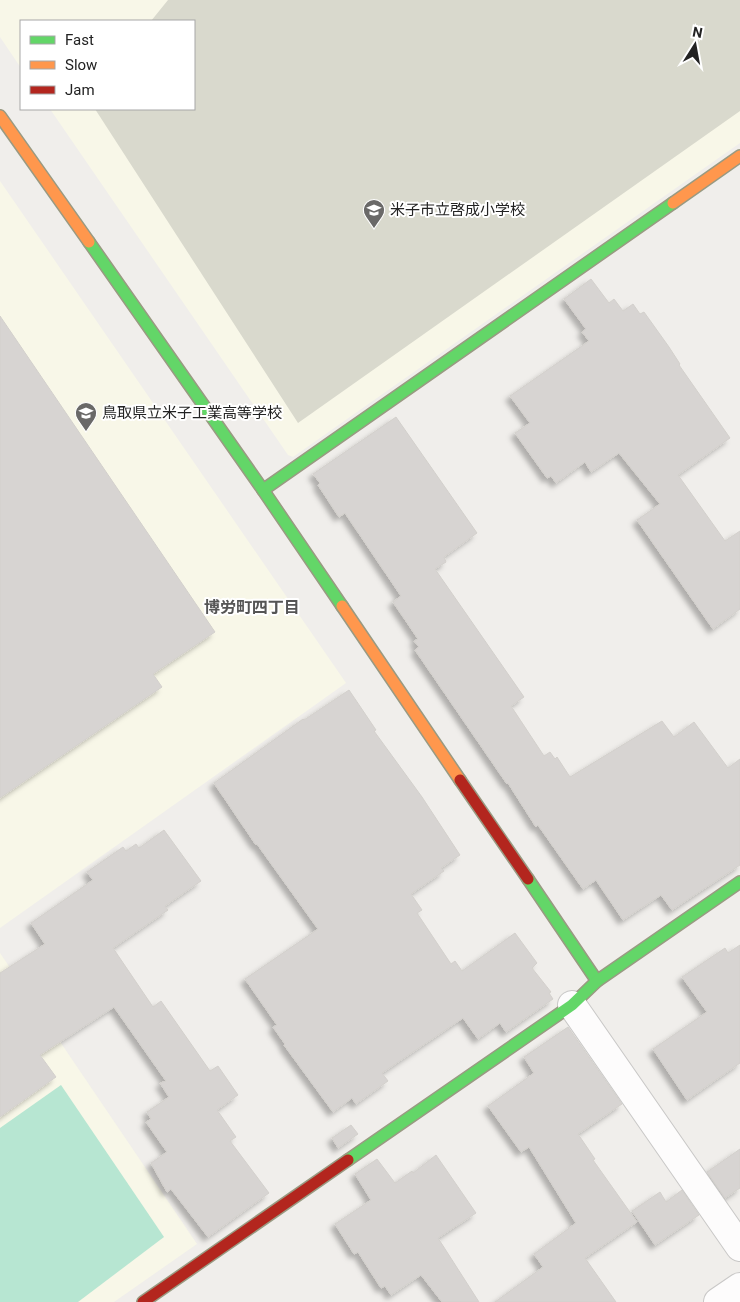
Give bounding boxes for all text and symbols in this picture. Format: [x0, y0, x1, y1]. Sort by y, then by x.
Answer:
legend [20, 20, 195, 110]
north arrow [670, 20, 720, 70]
text: N [691, 23, 704, 41]
text: Fast [65, 31, 94, 49]
text: Slow [65, 56, 97, 74]
text: Jam [65, 81, 95, 99]
school or university icon: 米子市立啓成小学校 [362, 198, 386, 229]
place label: 米子市立啓成小学校 [390, 201, 525, 219]
school or university icon: 鳥取県立米子工業高等学校 [74, 401, 98, 432]
place label: 鳥取県立米子工業高等学校 [102, 404, 282, 422]
district label: 博労町四丁目 [204, 598, 300, 617]

